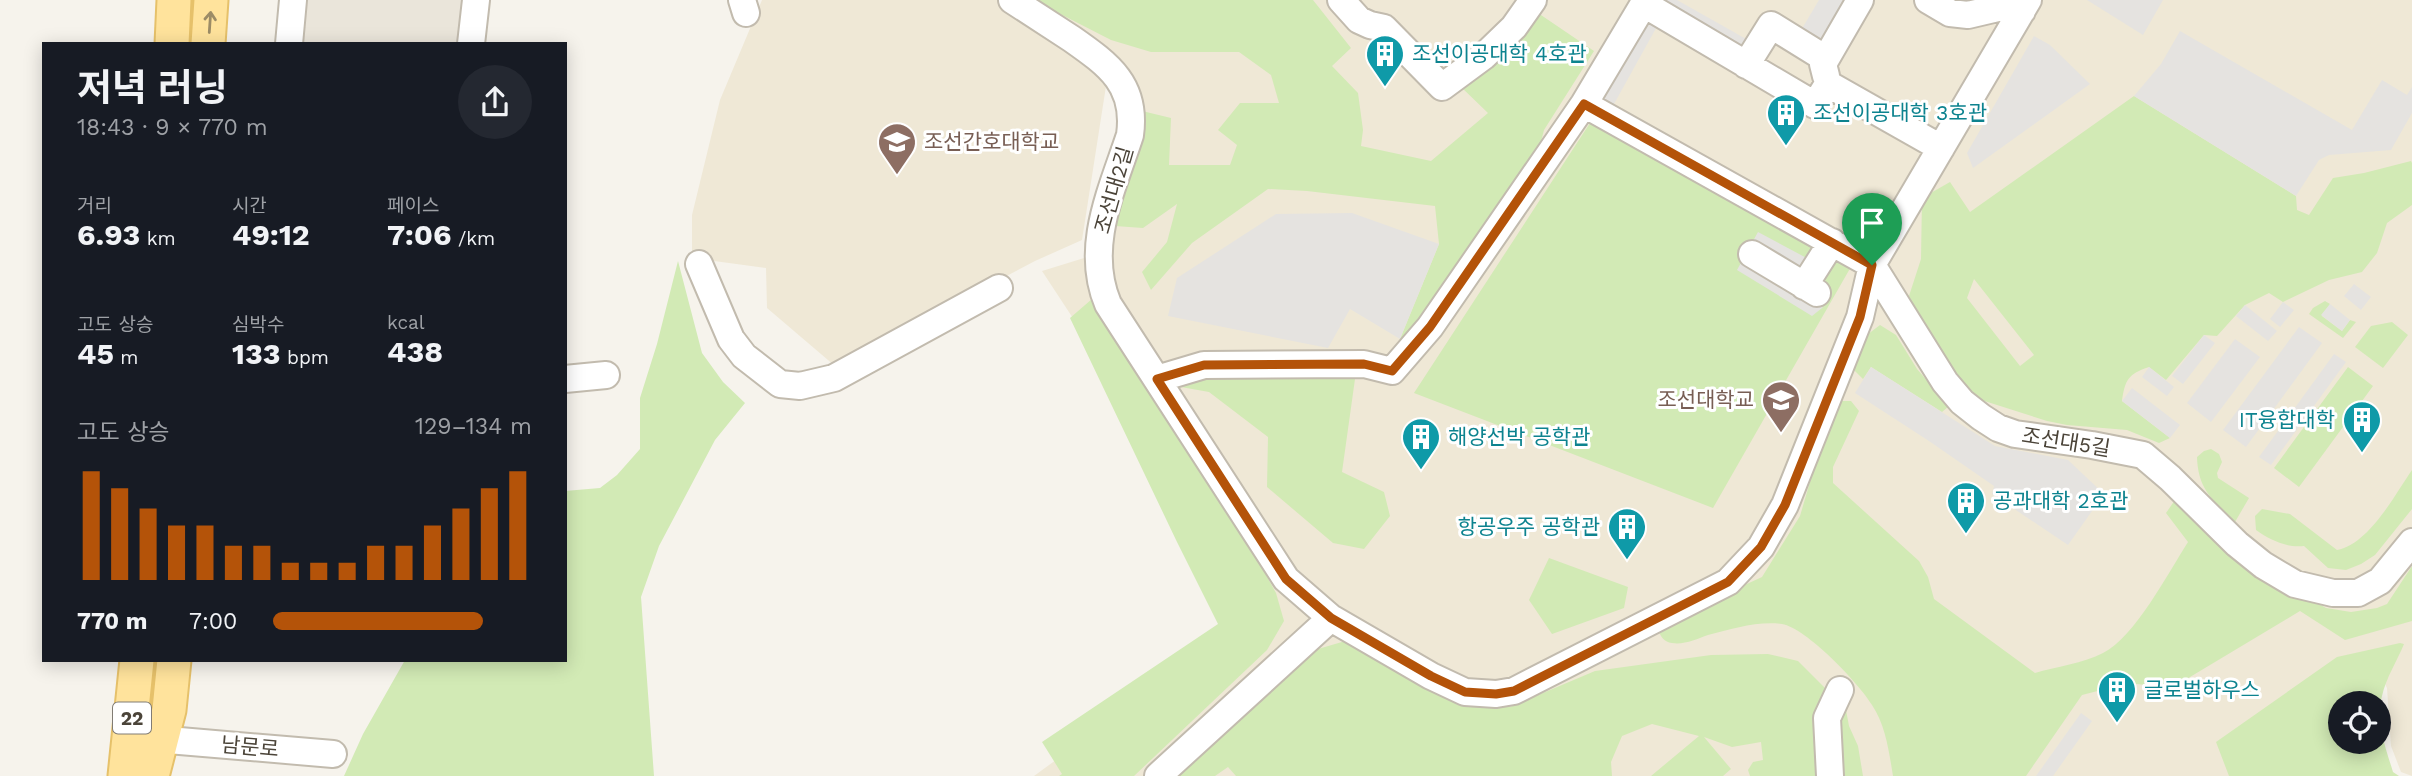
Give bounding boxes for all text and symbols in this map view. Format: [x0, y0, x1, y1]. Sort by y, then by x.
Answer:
one-way arrow [204, 11, 217, 34]
building icon: 조선이공대학 4호관 [1364, 33, 1406, 88]
place label: 조선이공대학 4호관 [1412, 41, 1587, 66]
button: share [458, 65, 532, 139]
text: 저녁 러닝 [77, 66, 228, 110]
building icon: 조선이공대학 3호관 [1765, 92, 1807, 147]
place label: 조선이공대학 3호관 [1813, 100, 1987, 125]
text: 18:43 · 9 × 770 m [77, 114, 268, 141]
school or university icon: 조선간호대학교 [876, 121, 918, 176]
place label: 조선간호대학교 [924, 129, 1059, 154]
street label: 조선대2길 [1089, 143, 1138, 236]
pin [1842, 193, 1902, 265]
text: 거리 [77, 194, 112, 217]
text: 시간 [232, 194, 267, 217]
text: 페이스 [387, 194, 439, 217]
icon: arrive [1853, 204, 1891, 242]
text: 6.93 [77, 217, 140, 252]
text: 49:12 [232, 217, 310, 252]
text: 7:06 [387, 217, 452, 252]
text: km [140, 227, 176, 250]
text: /km [452, 227, 495, 250]
text: kcal [387, 311, 425, 334]
text: 고도 상승 [77, 313, 153, 336]
text: 심박수 [232, 313, 284, 336]
text: 438 [387, 334, 443, 369]
text: 45 [77, 336, 114, 371]
text: 133 [232, 336, 281, 371]
text: m [114, 346, 138, 369]
text: bpm [281, 346, 329, 369]
school or university icon: 조선대학교 [1760, 379, 1802, 434]
place label: 조선대학교 [1657, 387, 1754, 412]
building icon: IT융합대학 [2341, 399, 2383, 454]
place label: IT융합대학 [2239, 407, 2335, 432]
text: 129–134 m [415, 413, 532, 440]
building icon: 해양선박 공학관 [1400, 416, 1442, 471]
text: 고도 상승 [77, 419, 169, 446]
street label: 조선대5길 [2020, 422, 2112, 461]
place label: 해양선박 공학관 [1448, 424, 1590, 449]
building icon: 공과대학 2호관 [1945, 480, 1987, 535]
place label: 공과대학 2호관 [1993, 488, 2128, 513]
building icon: 항공우주 공학관 [1606, 506, 1648, 561]
place label: 항공우주 공학관 [1458, 514, 1600, 539]
text: 770 m [77, 608, 147, 635]
text: 7:00 [189, 608, 237, 635]
building icon: 글로벌하우스 [2096, 669, 2138, 724]
place label: 글로벌하우스 [2144, 677, 2260, 702]
map controls [2328, 691, 2391, 754]
button: locate [2328, 691, 2391, 754]
road number: 22 [113, 702, 151, 734]
street label: 남문로 [220, 732, 280, 761]

